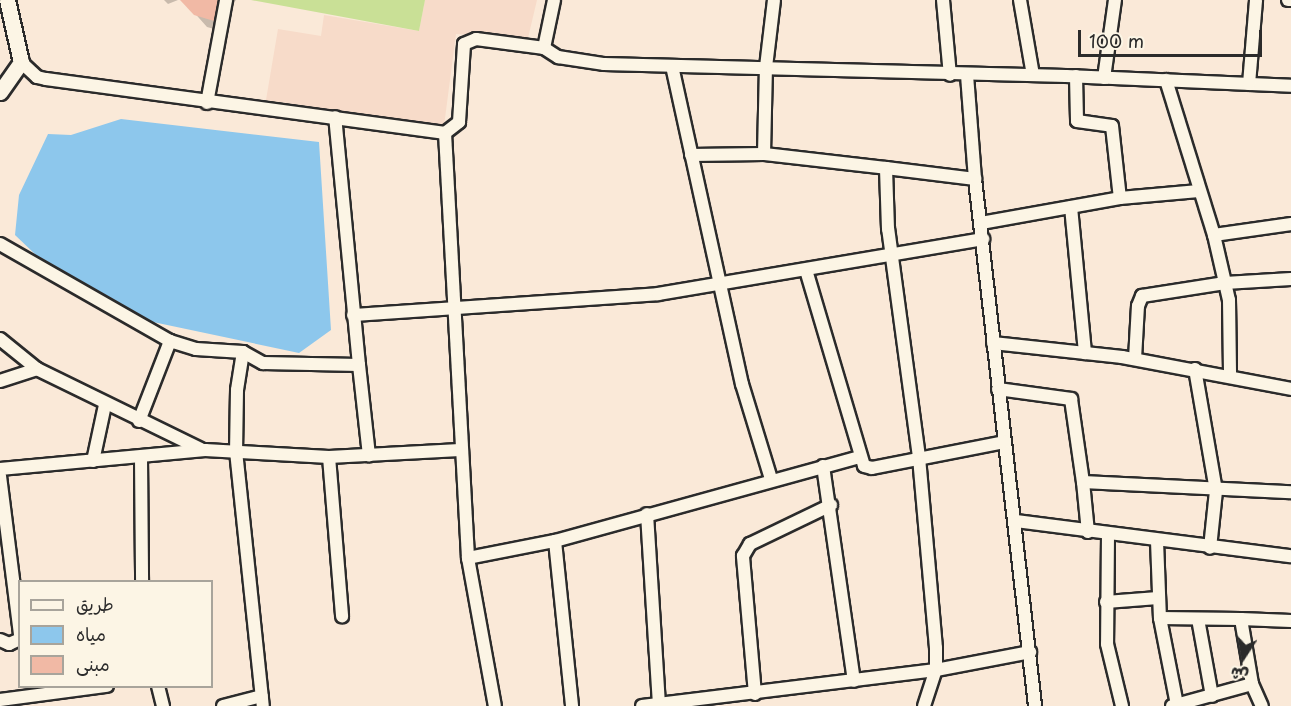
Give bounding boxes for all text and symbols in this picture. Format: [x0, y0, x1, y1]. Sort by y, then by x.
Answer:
scale bar [1081, 18, 1266, 56]
text: 100 m [1089, 27, 1144, 54]
legend [18, 580, 213, 688]
text: طريق [76, 590, 114, 617]
text: مياه [76, 620, 106, 647]
north arrow [1213, 628, 1273, 688]
text: مبنى [76, 650, 110, 677]
text: ش [1228, 662, 1250, 689]

